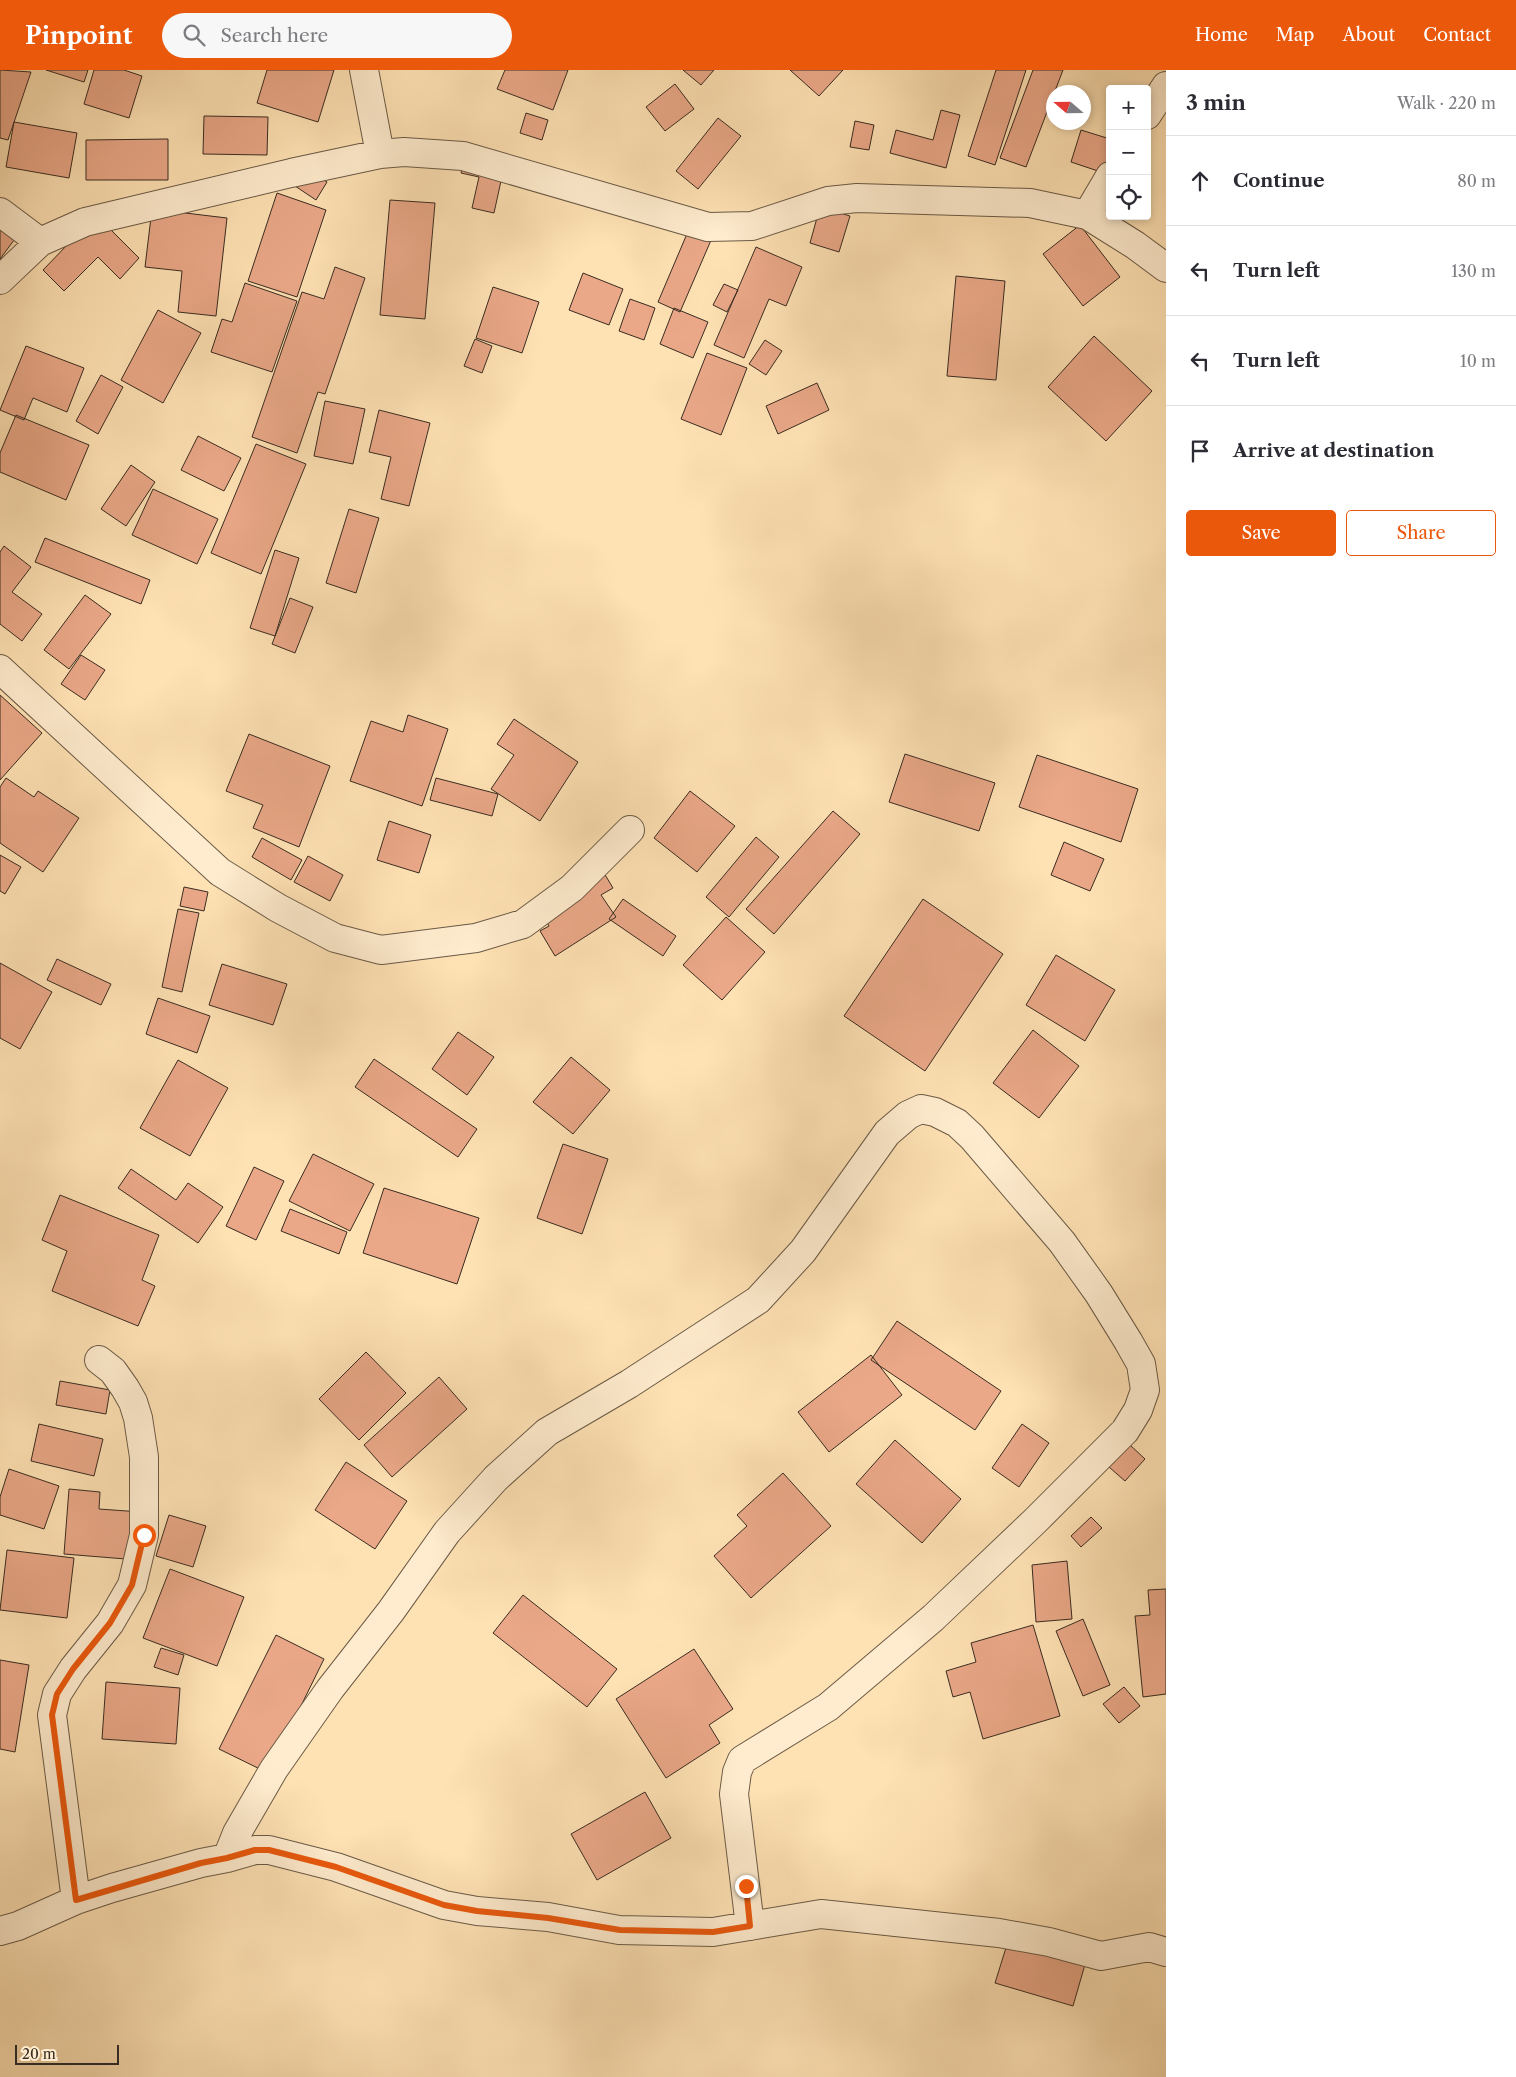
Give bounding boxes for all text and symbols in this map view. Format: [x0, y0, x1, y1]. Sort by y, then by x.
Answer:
search box [162, 13, 512, 58]
text: Pinpoint [25, 21, 132, 50]
icon: search [180, 21, 208, 49]
text: Search here [220, 24, 328, 47]
text: Home [1195, 24, 1248, 46]
text: Map [1276, 24, 1314, 46]
text: About [1342, 24, 1395, 46]
text: Contact [1423, 24, 1491, 46]
north arrow [1046, 85, 1091, 130]
map controls [1106, 85, 1151, 220]
button: + [1106, 85, 1151, 130]
text: 3 min [1186, 90, 1246, 115]
text: Walk · 220 m [1397, 93, 1496, 113]
button: − [1106, 130, 1151, 175]
icon: ahead [1186, 167, 1214, 195]
text: Continue [1233, 169, 1325, 192]
text: 80 m [1457, 171, 1496, 191]
button: locate [1106, 175, 1151, 220]
icon: left [1186, 257, 1214, 285]
text: Turn left [1233, 259, 1320, 282]
text: 130 m [1451, 261, 1496, 281]
icon: left [1186, 347, 1214, 375]
text: Turn left [1233, 349, 1320, 372]
text: 10 m [1460, 351, 1496, 371]
icon: arrive [1186, 437, 1214, 465]
text: Arrive at destination [1233, 439, 1434, 462]
button: Save [1186, 510, 1336, 556]
button: Share [1346, 510, 1496, 556]
route start [133, 1524, 156, 1547]
route end [735, 1875, 758, 1898]
scale bar [15, 2042, 119, 2065]
text: 20 m [22, 2045, 56, 2063]

